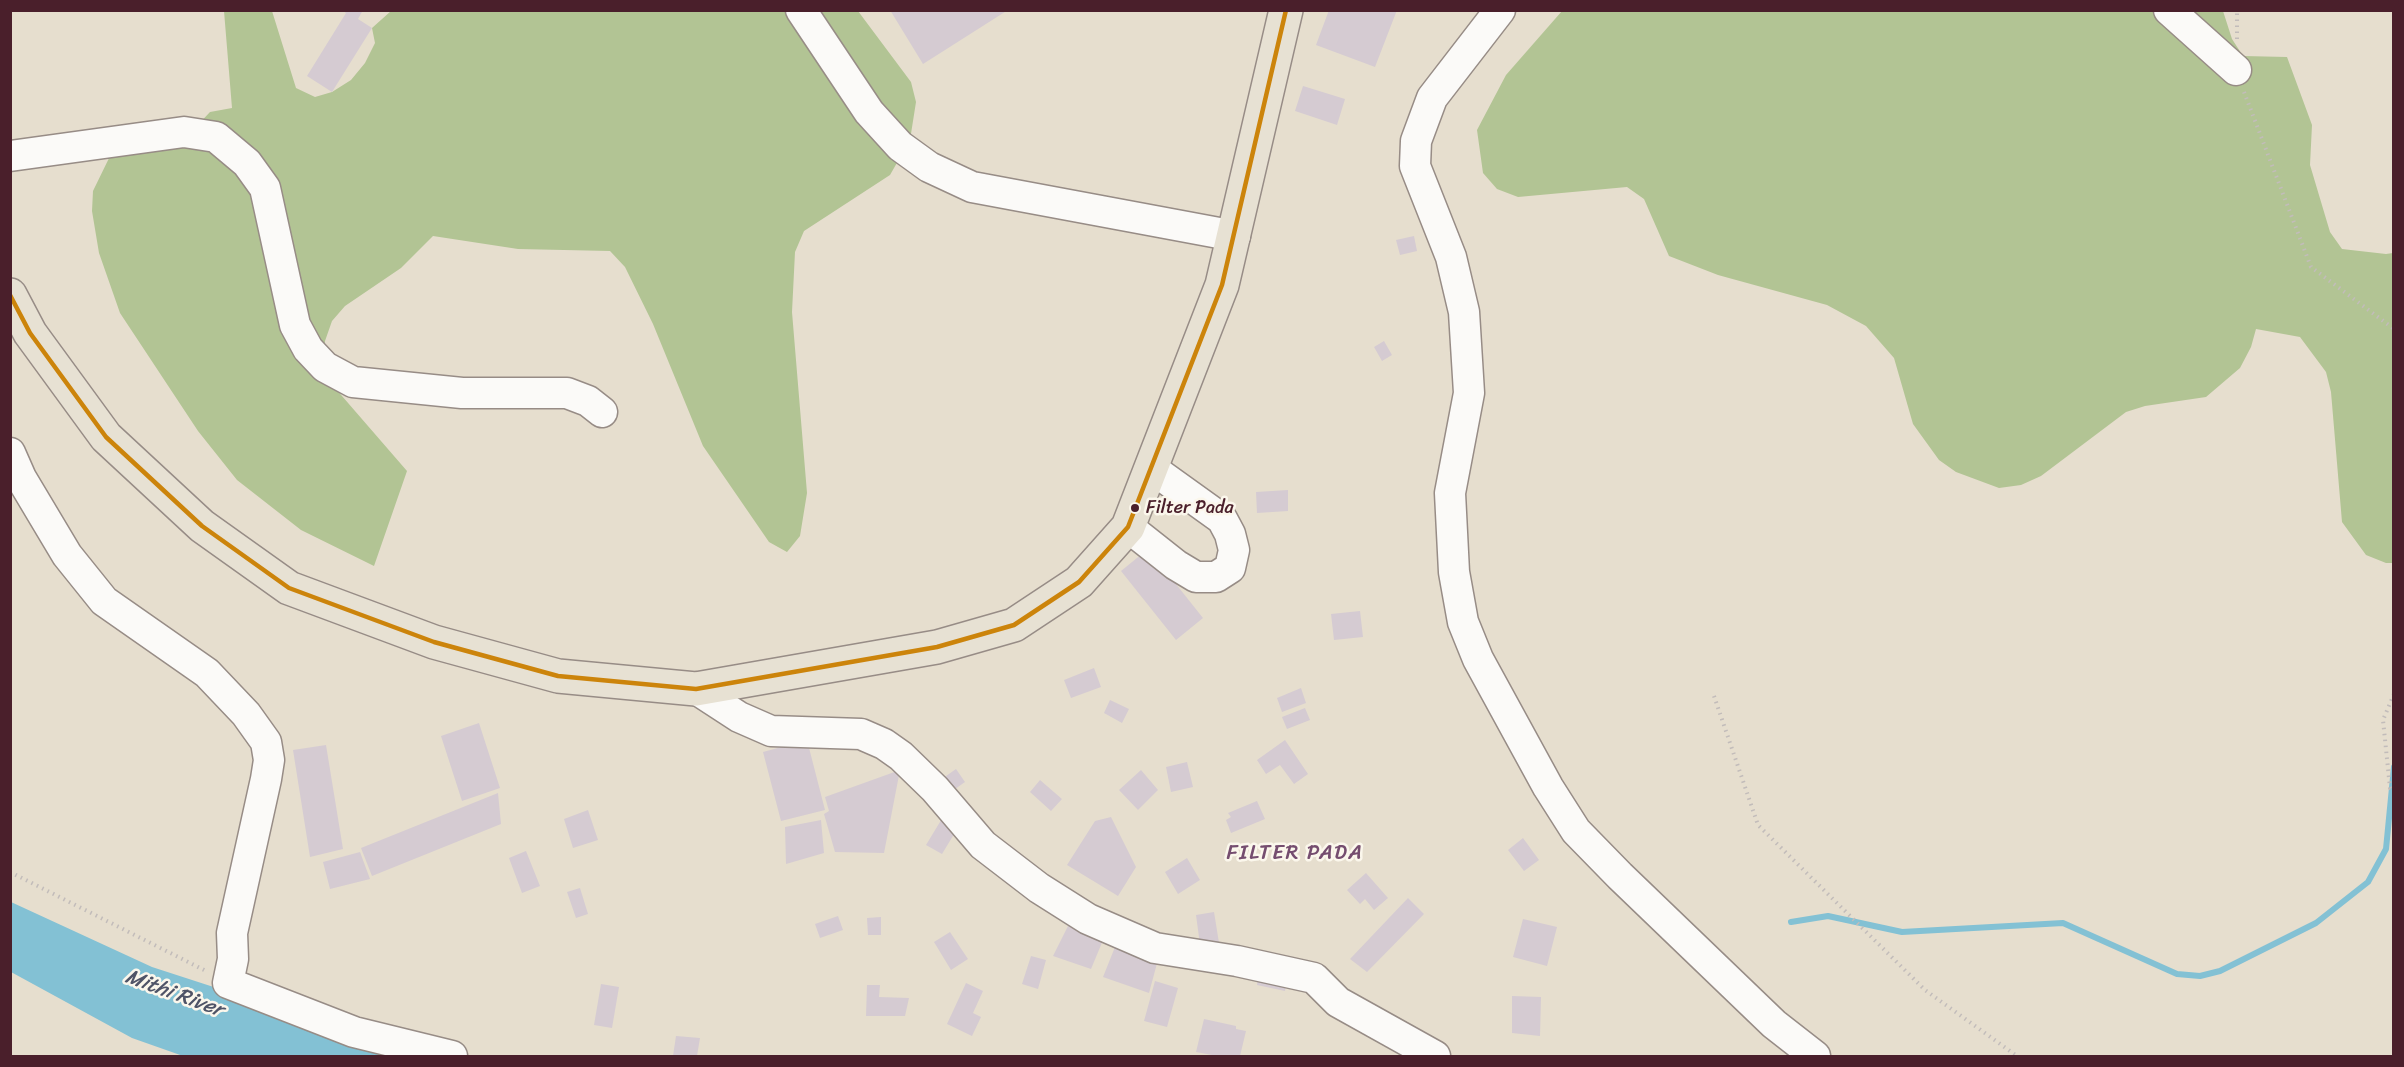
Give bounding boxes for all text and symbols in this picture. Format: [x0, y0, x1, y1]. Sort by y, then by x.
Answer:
place label: Filter Pada [1146, 497, 1234, 519]
marker: Filter Pada [1129, 502, 1141, 514]
district label: FILTER PADA [1226, 841, 1364, 867]
water label: Mithi River [122, 965, 226, 1023]

